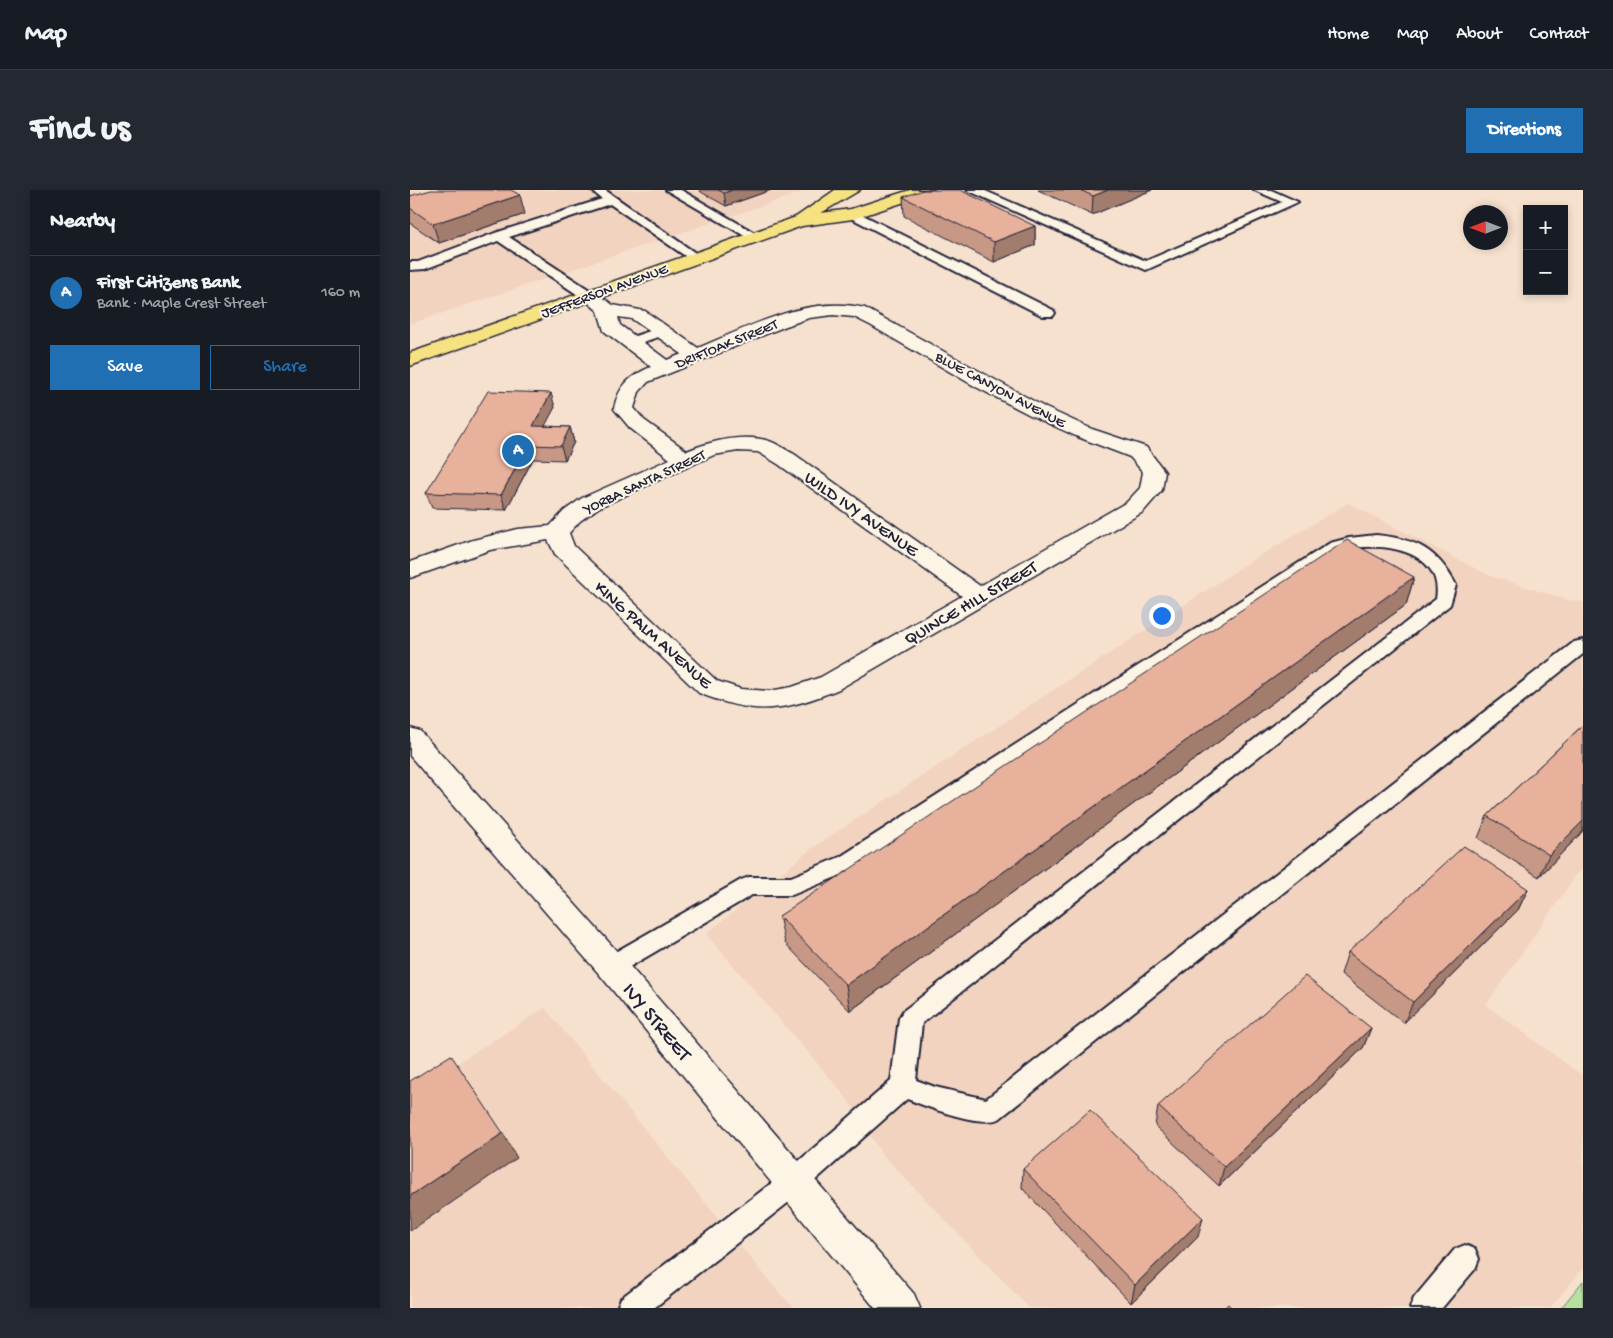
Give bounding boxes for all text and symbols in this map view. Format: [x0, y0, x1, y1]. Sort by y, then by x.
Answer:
text: Map [25, 20, 67, 49]
text: Home [1327, 24, 1369, 45]
text: Map [1397, 24, 1428, 45]
text: About [1456, 24, 1502, 45]
text: Contact [1530, 24, 1588, 45]
button: Directions [1466, 108, 1583, 153]
text: Find us [30, 110, 130, 151]
north arrow [1463, 205, 1508, 250]
map controls [1523, 205, 1568, 295]
button: + [1523, 205, 1568, 250]
text: Nearby [50, 210, 115, 235]
button: − [1523, 250, 1568, 295]
street label: JEFFERSON AVENUE [539, 260, 671, 323]
text: First Citizens Bank [97, 272, 240, 295]
text: A [61, 284, 71, 303]
text: 160 m [321, 284, 360, 303]
text: Bank · Maple Crest Street [97, 295, 266, 314]
street label: DRIFTOAK STREET [672, 316, 782, 374]
button: Save [50, 345, 200, 390]
button: Share [210, 345, 360, 390]
street label: BLUE CANYON AVENUE [931, 348, 1069, 433]
pin: A [502, 432, 534, 470]
street label: YORBA SANTA STREET [579, 446, 710, 520]
street label: WILD IVY AVENUE [800, 468, 922, 563]
street label: QUINCE HILL STREET [901, 557, 1042, 651]
street label: KING PALM AVENUE [589, 578, 716, 695]
your location [1149, 603, 1175, 629]
street label: IVY STREET [615, 979, 696, 1068]

